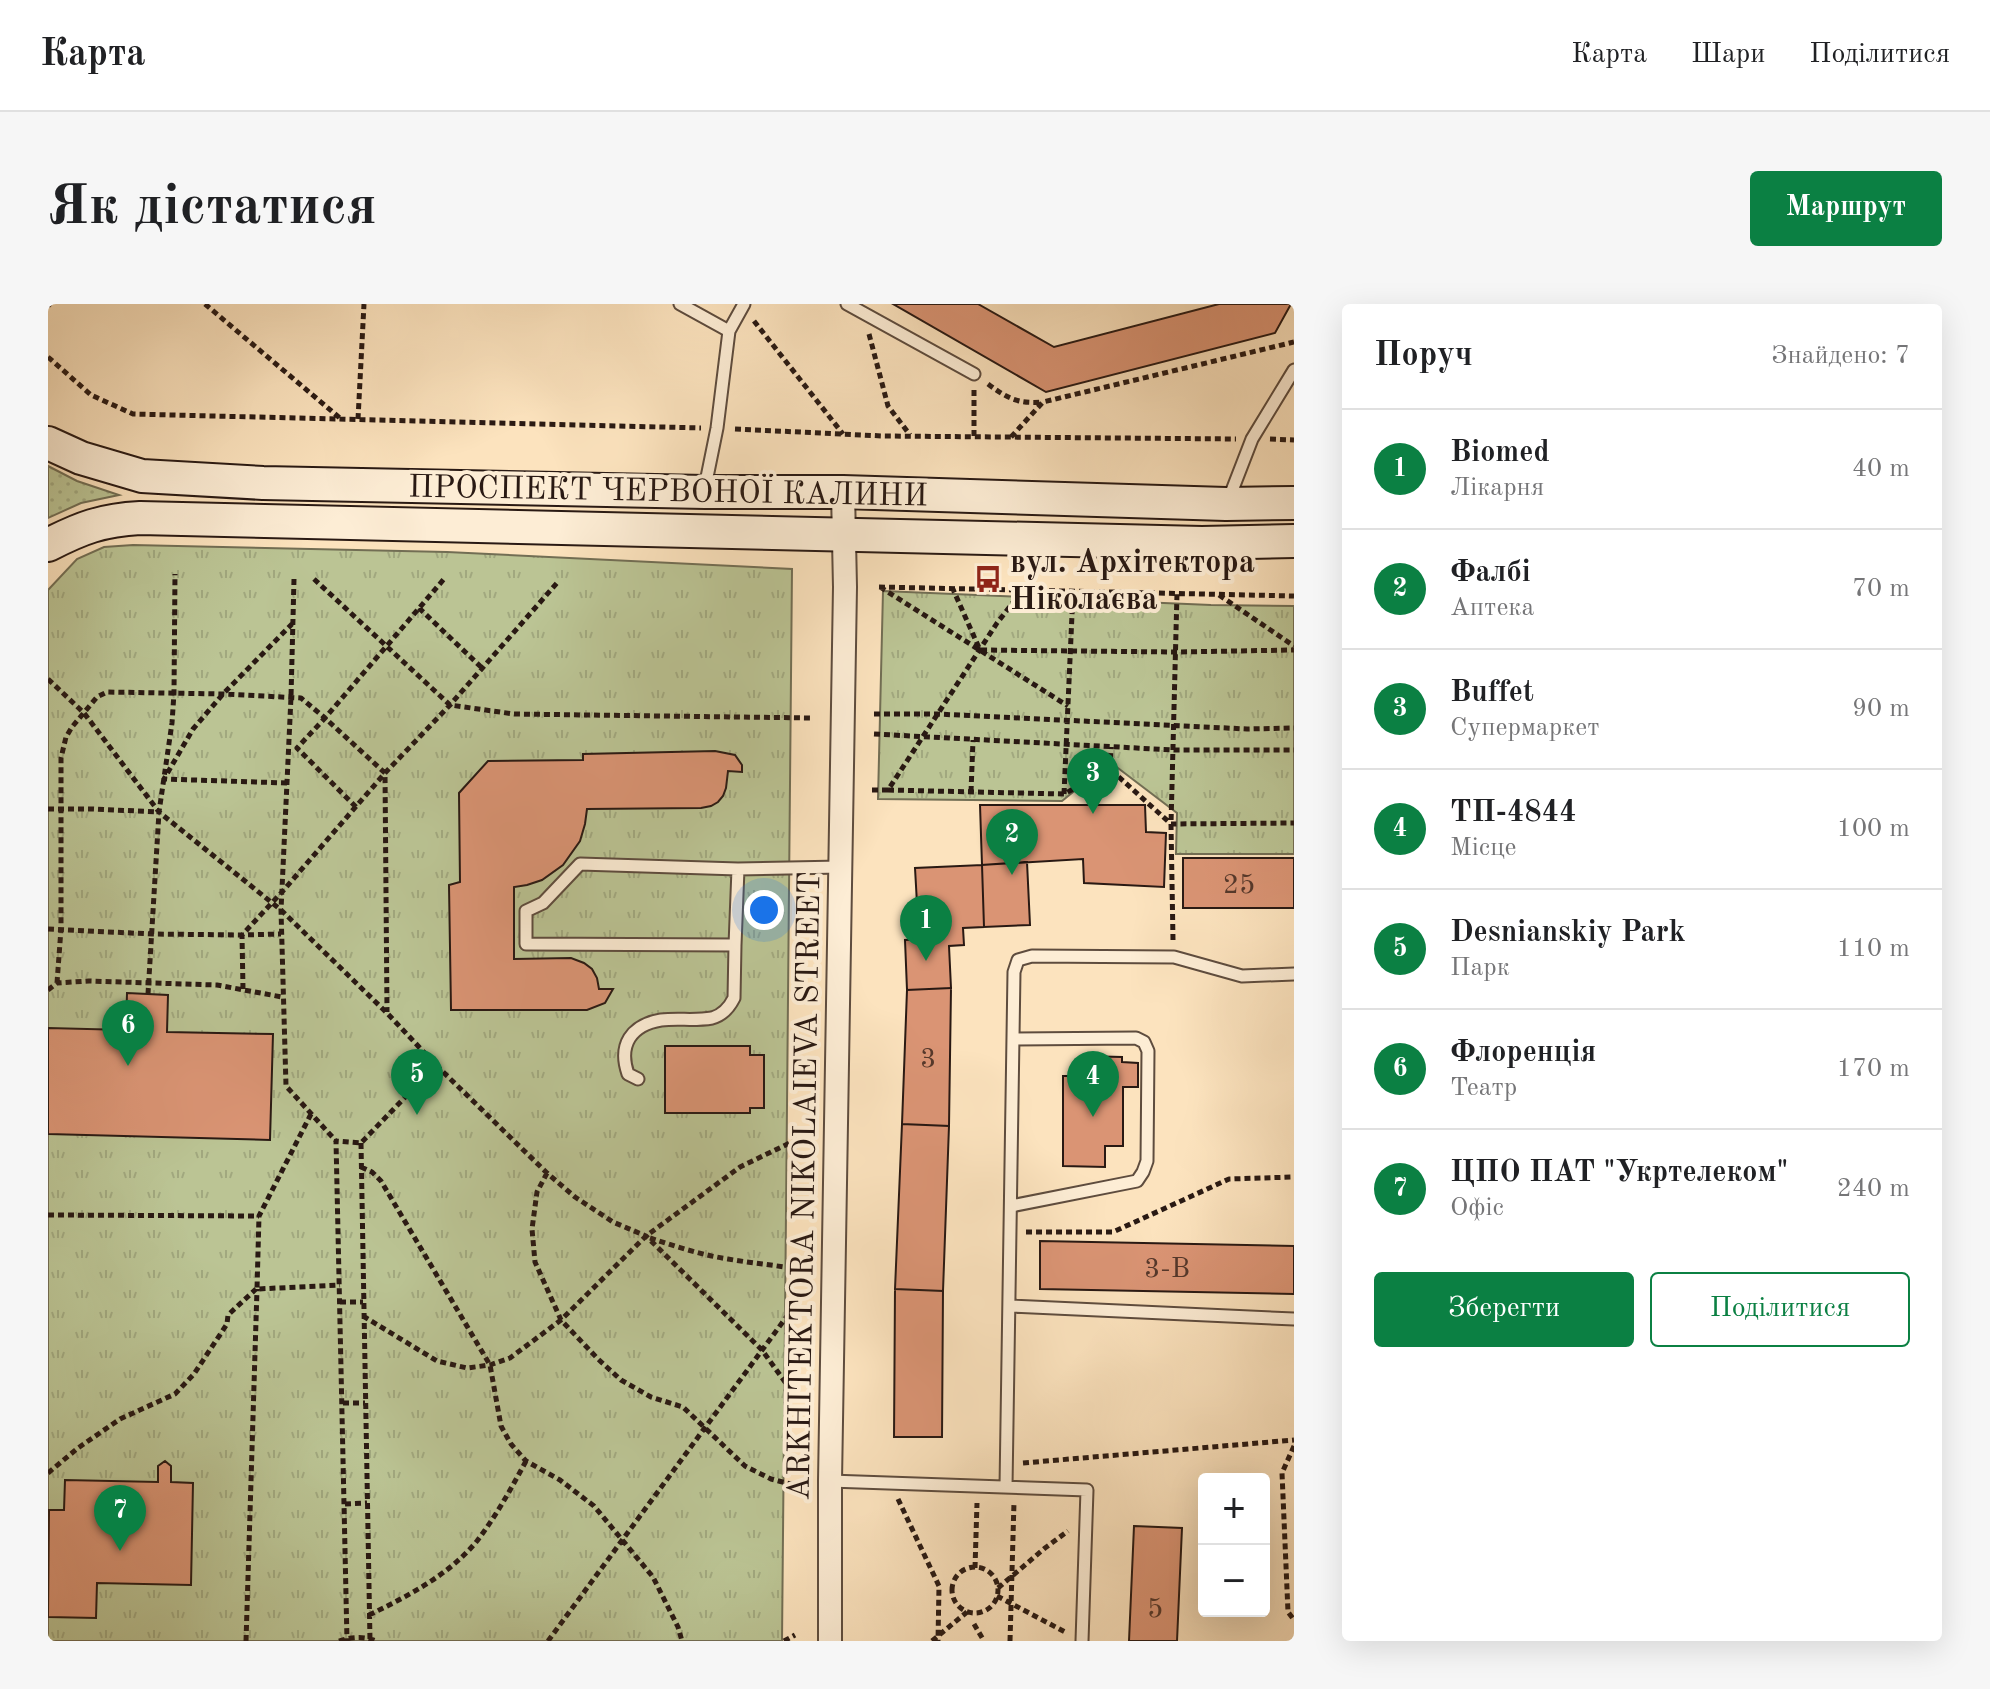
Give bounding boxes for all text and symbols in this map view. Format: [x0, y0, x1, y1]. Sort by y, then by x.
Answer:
text: Карта [40, 36, 146, 74]
text: Карта [1571, 41, 1647, 69]
text: Шари [1691, 41, 1765, 69]
text: Поділитися [1809, 41, 1950, 69]
button: Маршрут [1750, 171, 1942, 246]
text: Як дістатися [48, 180, 377, 236]
text: Поруч [1374, 339, 1473, 373]
text: Знайдено: 7 [1771, 343, 1910, 369]
text: Biomed [1450, 438, 1550, 468]
text: 1 [1392, 456, 1408, 482]
text: 40 m [1852, 456, 1910, 482]
street label: ПРОСПЕКТ ЧЕРВОНОЇ КАЛИНИ [408, 467, 928, 514]
text: Лікарня [1450, 475, 1544, 501]
place label: вул. Архітектора Ніколаєва [1010, 548, 1255, 617]
text: Фалбі [1450, 558, 1531, 588]
bus stop icon: вул. Архітектора Ніколаєва [973, 564, 1003, 594]
text: 2 [1392, 576, 1408, 602]
text: 70 m [1852, 576, 1910, 602]
text: Аптека [1450, 595, 1534, 621]
text: Buffet [1450, 678, 1534, 708]
text: 3 [1392, 696, 1408, 722]
text: 90 m [1852, 696, 1910, 722]
text: Супермаркет [1450, 715, 1599, 741]
pin: 3 [1067, 748, 1119, 814]
text: ТП-4844 [1450, 798, 1577, 828]
pin: 2 [986, 809, 1038, 875]
text: 4 [1392, 816, 1408, 842]
text: 100 m [1837, 816, 1910, 842]
text: Місце [1450, 835, 1516, 861]
street label: ARKHITEKTORA NIKOLAIEVA STREET [785, 871, 827, 1501]
house number: 25 [1223, 872, 1255, 900]
your location [744, 890, 784, 930]
pin: 1 [900, 895, 952, 961]
text: Desnianskiy Park [1450, 918, 1686, 948]
text: 5 [1392, 936, 1408, 962]
text: 110 m [1837, 936, 1910, 962]
text: Парк [1450, 955, 1510, 981]
pin: 6 [102, 1000, 154, 1066]
text: Флоренція [1450, 1038, 1596, 1068]
house number: 3 [920, 1046, 936, 1074]
pin: 5 [391, 1049, 443, 1115]
pin: 4 [1067, 1051, 1119, 1117]
text: 6 [1392, 1056, 1408, 1082]
text: 170 m [1837, 1056, 1910, 1082]
text: Театр [1450, 1075, 1517, 1101]
text: ЦПО ПАТ "Укртелеком" [1450, 1158, 1788, 1188]
text: 7 [1392, 1176, 1408, 1202]
text: 240 m [1837, 1176, 1910, 1202]
text: Офіс [1450, 1195, 1504, 1221]
house number: 3-В [1144, 1256, 1190, 1284]
button: Зберегти [1374, 1272, 1634, 1347]
button: Поділитися [1650, 1272, 1910, 1347]
map controls [1198, 1473, 1270, 1617]
button: + [1198, 1473, 1270, 1545]
pin: 7 [94, 1485, 146, 1551]
button: − [1198, 1545, 1270, 1617]
house number: 5 [1147, 1596, 1163, 1624]

